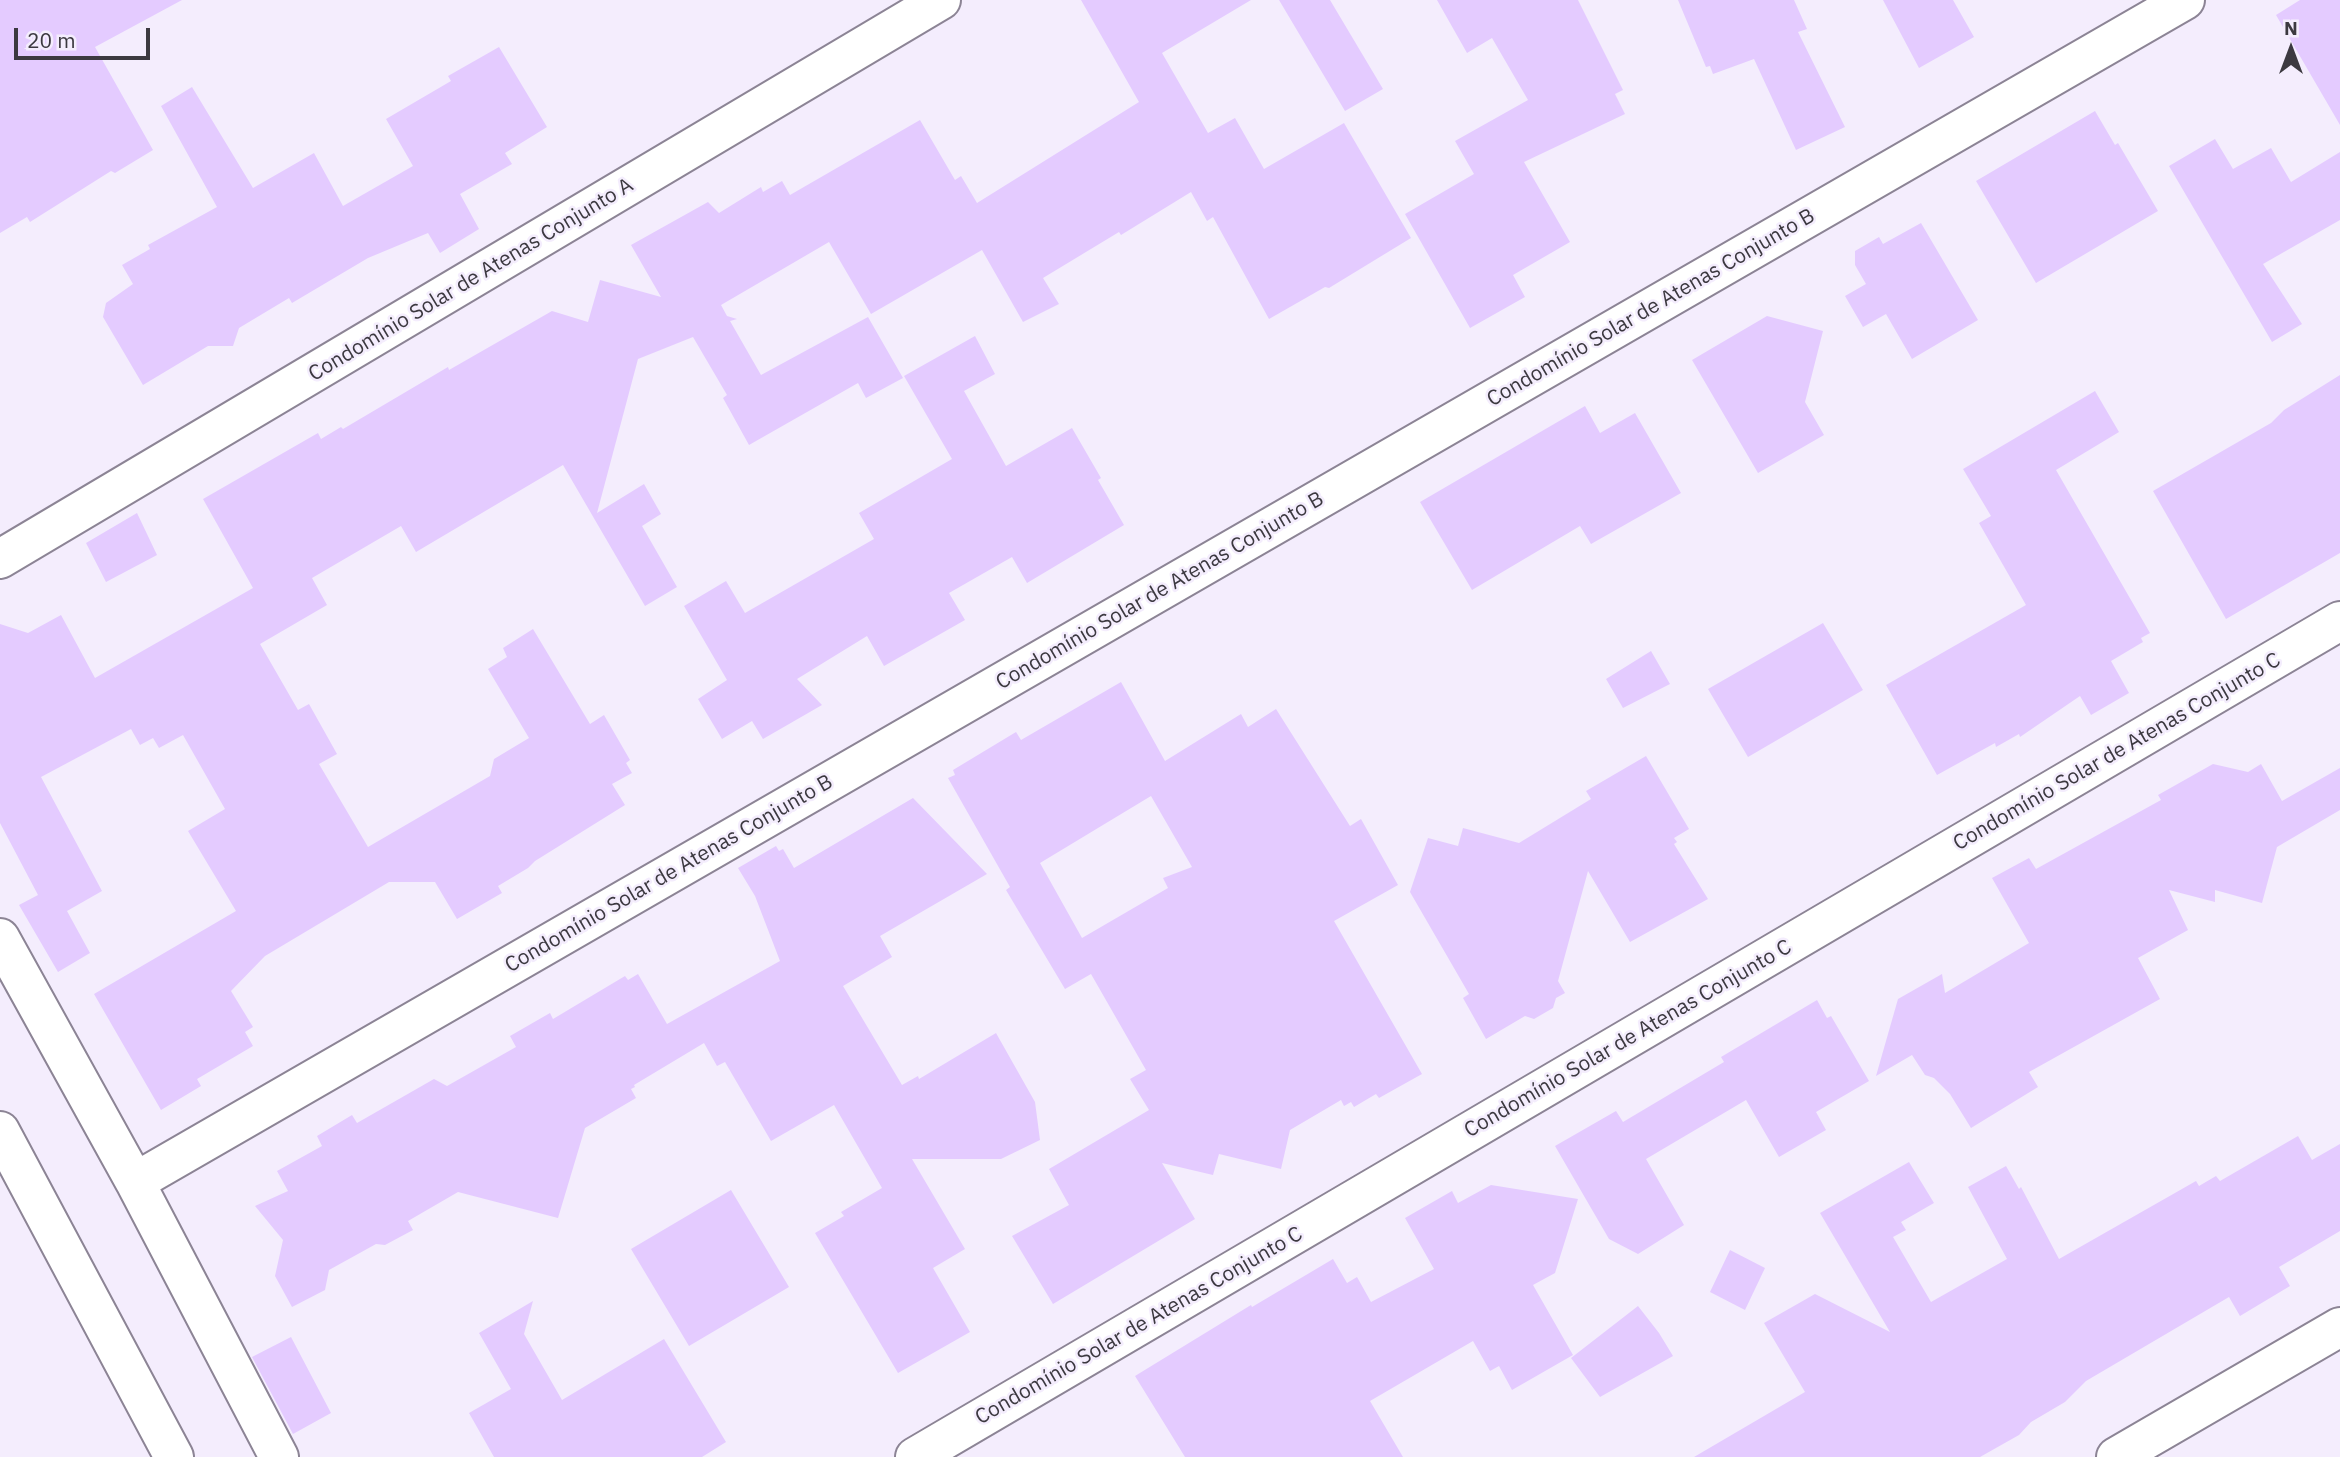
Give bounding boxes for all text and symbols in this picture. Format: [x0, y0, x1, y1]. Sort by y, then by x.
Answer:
scale bar [18, 14, 154, 58]
north arrow [2256, 14, 2326, 84]
text: N [2284, 16, 2298, 40]
text: 20 m [27, 26, 76, 54]
street label: Condomínio Solar de Atenas Conjunto A [304, 173, 638, 387]
street label: Condomínio Solar de Atenas Conjunto B [1483, 203, 1819, 413]
street label: Condomínio Solar de Atenas Conjunto B [992, 486, 1328, 696]
street label: Condomínio Solar de Atenas Conjunto C [1949, 648, 2285, 856]
street label: Condomínio Solar de Atenas Conjunto B [501, 769, 837, 979]
street label: Condomínio Solar de Atenas Conjunto C [1460, 935, 1796, 1143]
street label: Condomínio Solar de Atenas Conjunto C [971, 1222, 1307, 1430]

